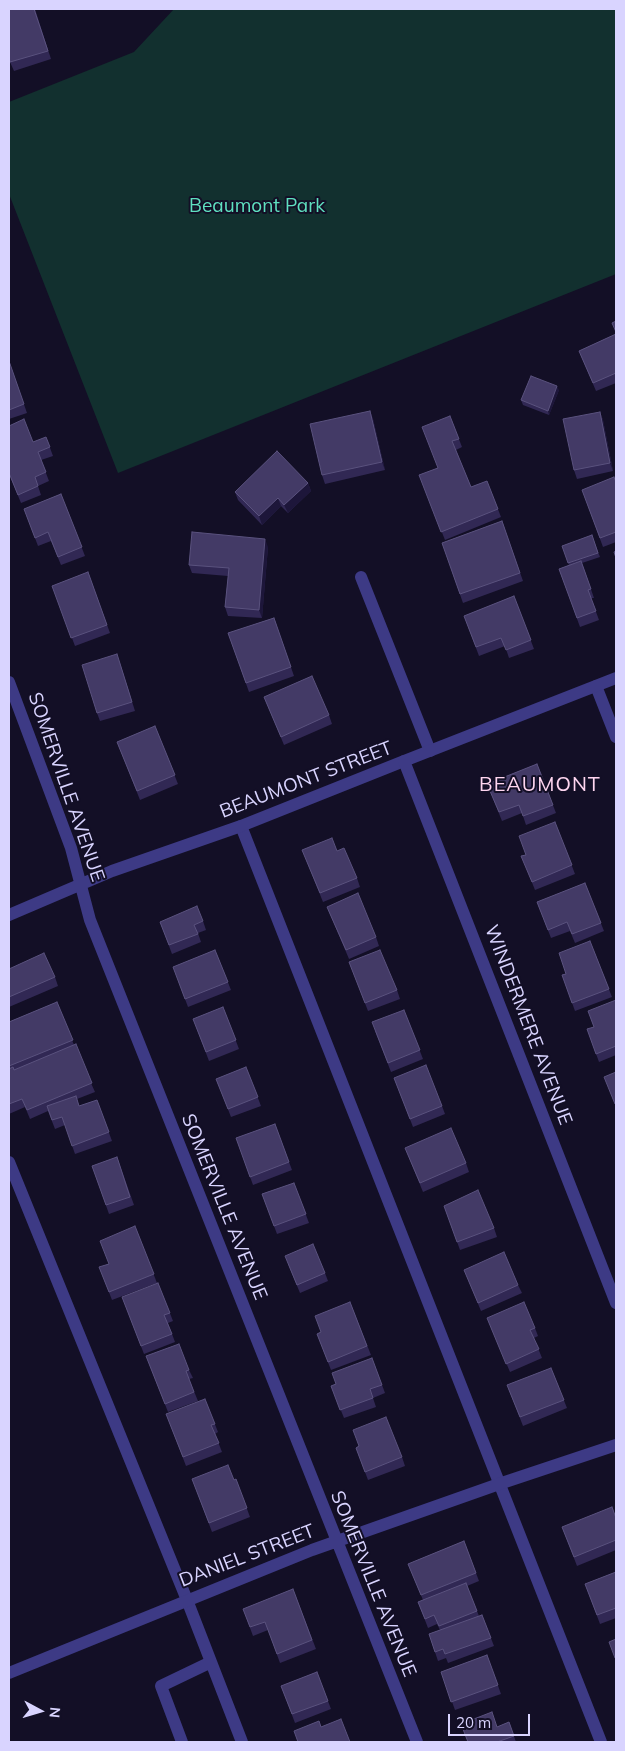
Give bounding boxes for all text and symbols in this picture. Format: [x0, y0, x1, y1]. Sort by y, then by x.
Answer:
park label: Beaumont Park [189, 195, 325, 217]
street label: SOMERVILLE AVENUE [23, 689, 109, 885]
street label: BEAUMONT STREET [217, 737, 395, 823]
district label: BEAUMONT [478, 773, 602, 797]
street label: WINDERMERE AVENUE [479, 922, 577, 1128]
street label: SOMERVILLE AVENUE [176, 1111, 272, 1303]
street label: SOMERVILLE AVENUE [325, 1488, 421, 1680]
street label: DANIEL STREET [176, 1520, 318, 1592]
north arrow [15, 1686, 65, 1736]
scale bar [450, 1704, 532, 1736]
text: N [45, 1706, 64, 1719]
text: 20 m [456, 1713, 491, 1732]

